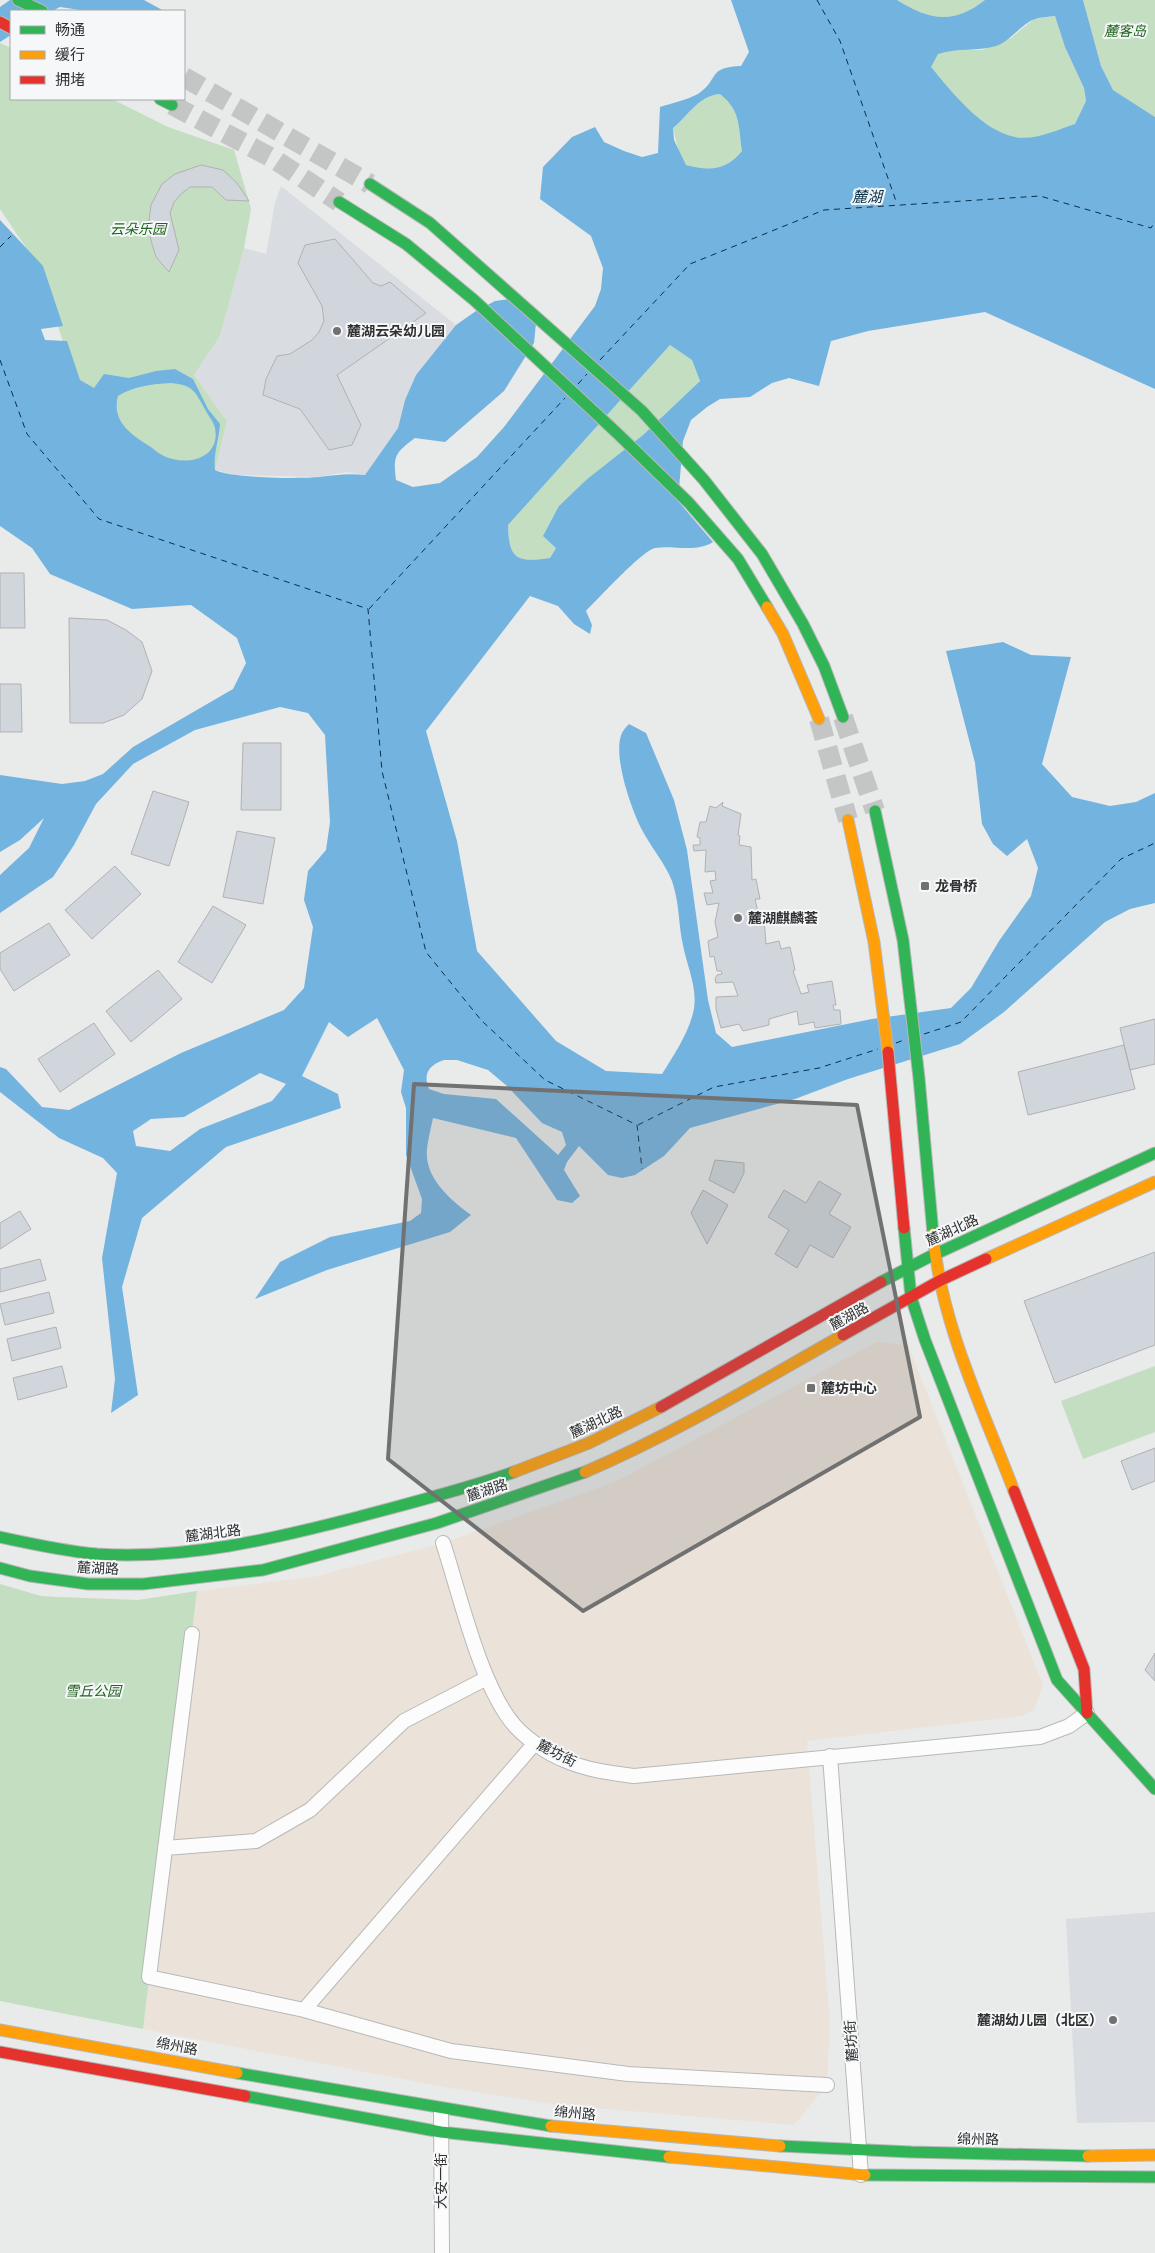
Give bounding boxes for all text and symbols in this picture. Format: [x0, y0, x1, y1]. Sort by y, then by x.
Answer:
legend [10, 10, 185, 100]
text: 畅通 [55, 21, 85, 39]
park label: 麓客岛 [1104, 23, 1147, 39]
text: 缓行 [55, 46, 85, 64]
text: 拥堵 [55, 71, 85, 89]
water label: 麓湖 [852, 188, 884, 206]
park label: 云朵乐园 [110, 221, 168, 237]
place label: 麓湖云朵幼儿园 [347, 323, 445, 339]
marker: 麓湖云朵幼儿园 [331, 325, 343, 337]
place label: 龙骨桥 [935, 878, 977, 894]
marker: 龙骨桥 [919, 880, 931, 892]
place label: 麓湖麒麟荟 [748, 910, 818, 926]
marker: 麓湖麒麟荟 [732, 912, 744, 924]
street label: 麓湖北路 [923, 1211, 981, 1249]
street label: 麓湖路 [827, 1299, 871, 1333]
place label: 麓坊中心 [821, 1380, 877, 1396]
marker: 麓坊中心 [805, 1382, 817, 1394]
street label: 麓湖北路 [567, 1403, 625, 1441]
street label: 麓湖路 [465, 1476, 509, 1504]
street label: 麓湖北路 [184, 1522, 242, 1544]
street label: 麓湖路 [77, 1559, 119, 1577]
park label: 雪丘公园 [65, 1683, 123, 1699]
street label: 麓坊街 [535, 1736, 579, 1770]
place label: 麓湖幼儿园（北区） [977, 2012, 1103, 2028]
marker: 麓湖幼儿园（北区） [1107, 2014, 1119, 2026]
street label: 麓坊街 [842, 2019, 860, 2063]
street label: 绵州路 [155, 2034, 199, 2058]
street label: 绵州路 [553, 2103, 597, 2123]
street label: 绵州路 [957, 2131, 999, 2147]
street label: 大安一街 [433, 2153, 449, 2209]

